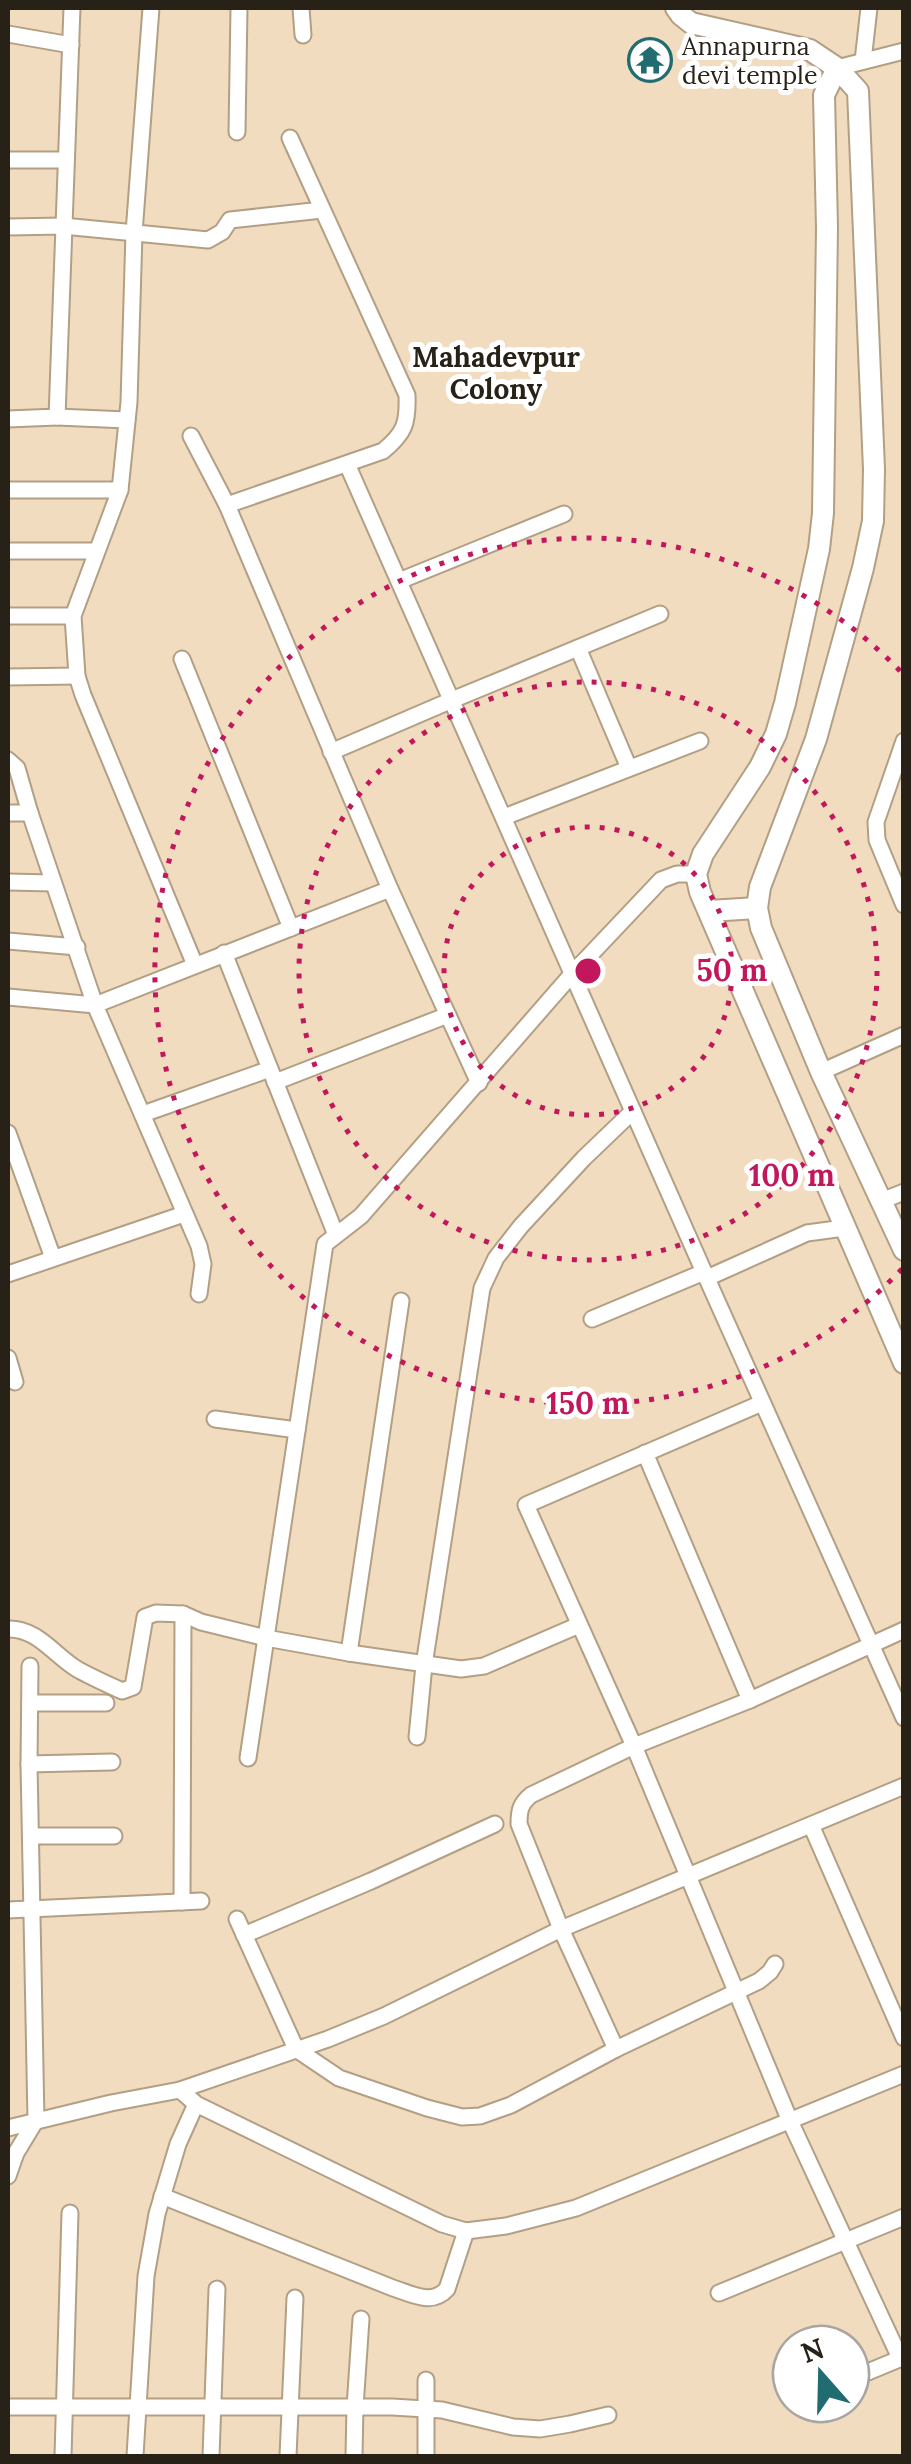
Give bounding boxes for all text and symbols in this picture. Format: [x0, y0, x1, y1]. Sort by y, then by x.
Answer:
place label: Annapurna devi temple [681, 30, 817, 91]
temple icon: Annapurna devi temple [627, 37, 673, 83]
district label: Mahadevpur Colony [412, 339, 581, 407]
text: 50 m [697, 951, 768, 989]
centre of rings [570, 953, 606, 989]
text: 100 m [749, 1156, 835, 1194]
text: 150 m [547, 1384, 630, 1422]
north arrow [771, 2324, 871, 2424]
text: N [796, 2330, 829, 2371]

